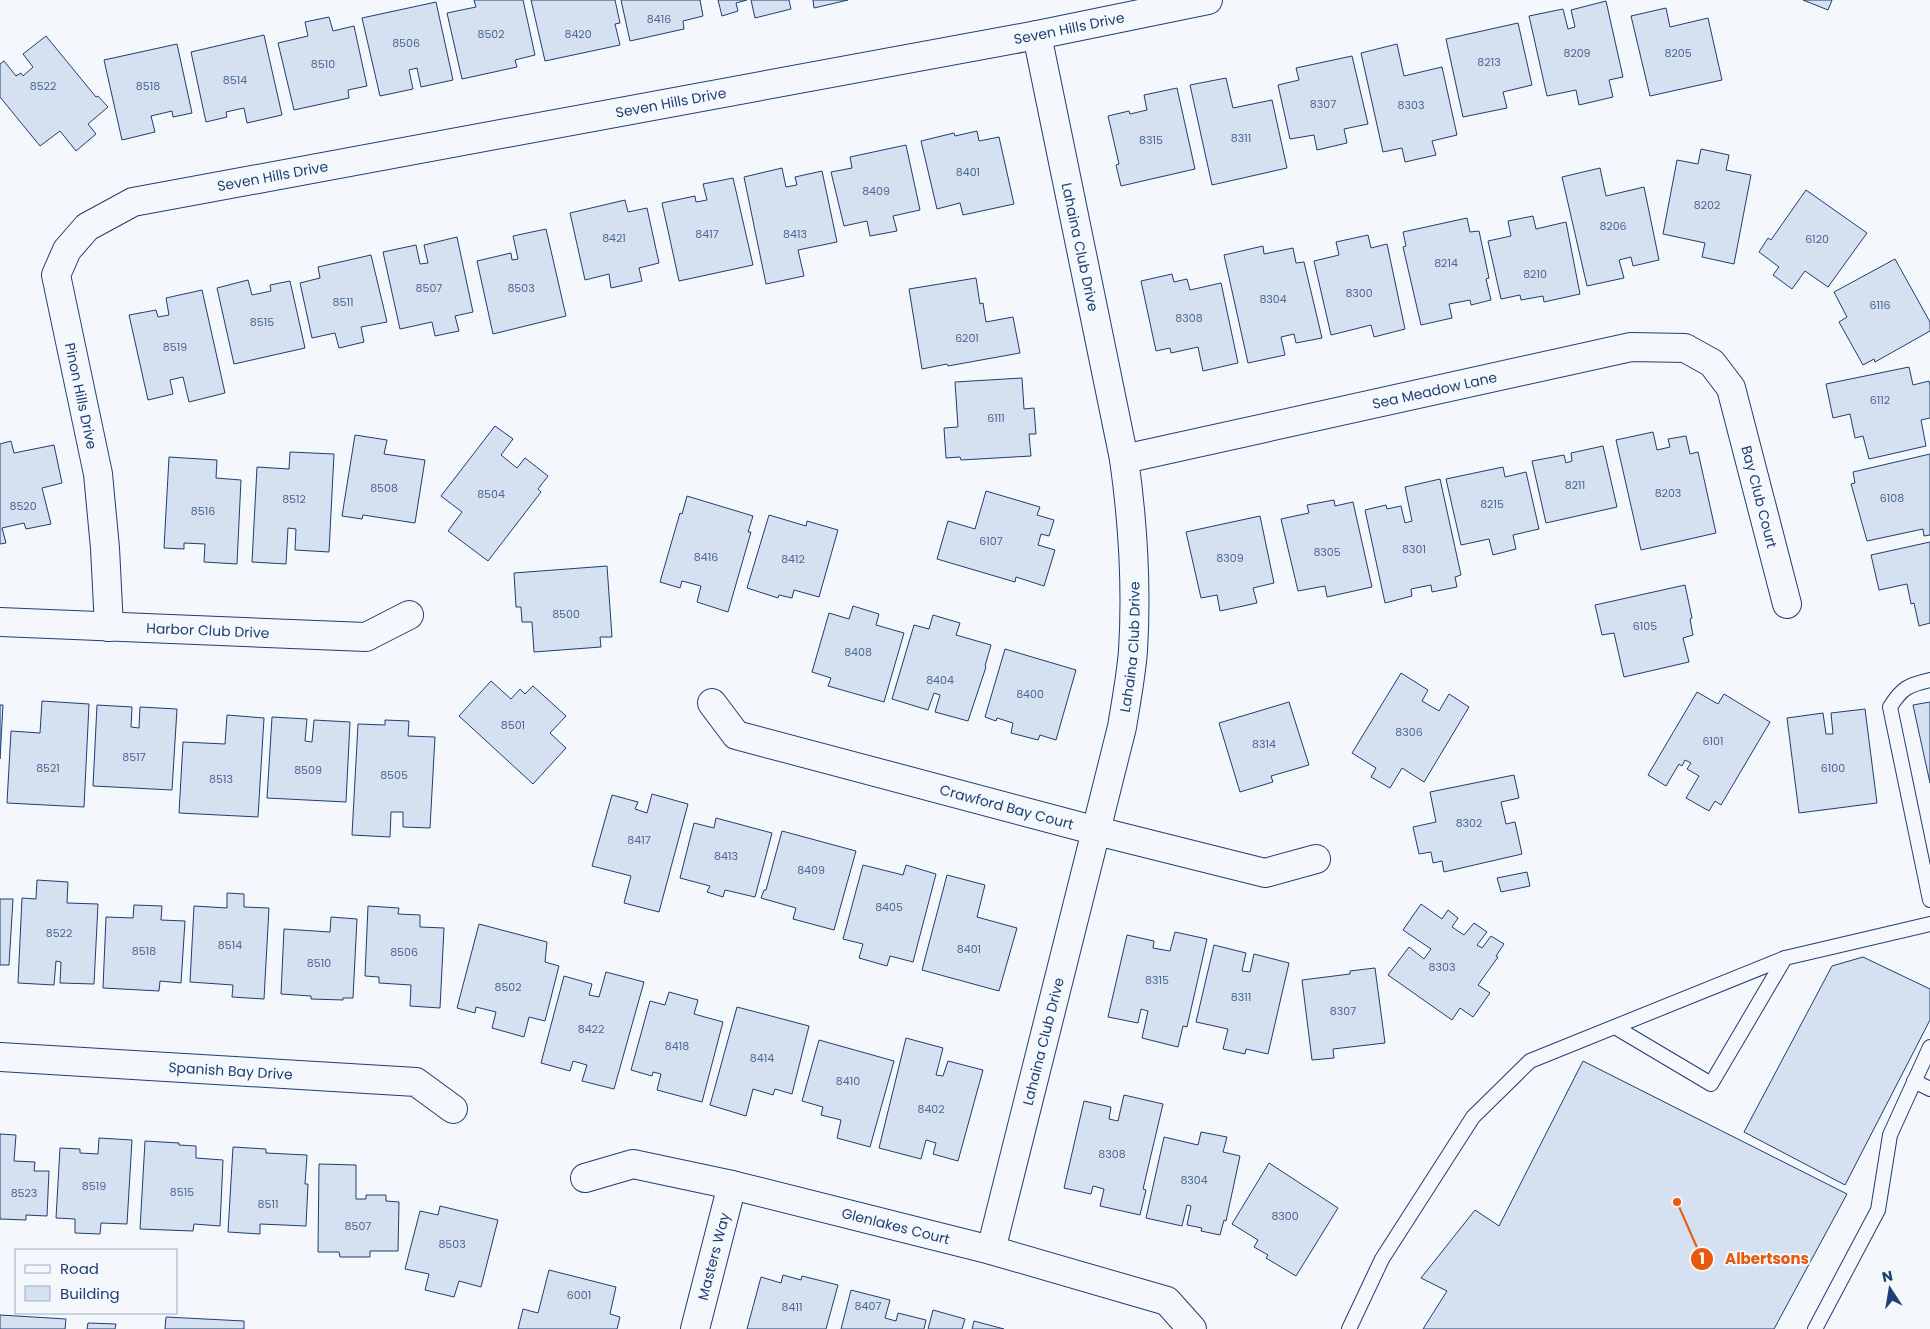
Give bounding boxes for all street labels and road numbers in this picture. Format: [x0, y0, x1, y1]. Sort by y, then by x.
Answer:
street label: Seven Hills Drive [1012, 7, 1126, 49]
street label: Seven Hills Drive [614, 83, 728, 123]
street label: Seven Hills Drive [216, 156, 330, 196]
street label: Lahaina Club Drive [1057, 181, 1103, 313]
street label: Pinon Hills Drive [60, 341, 102, 451]
street label: Sea Meadow Lane [1370, 367, 1499, 414]
street label: Bay Club Court [1736, 443, 1782, 550]
street label: Lahaina Club Drive [1115, 581, 1145, 714]
street label: Harbor Club Drive [146, 618, 270, 643]
street label: Crawford Bay Court [937, 780, 1076, 834]
street label: Lahaina Club Drive [1018, 975, 1069, 1108]
street label: Spanish Bay Drive [168, 1057, 294, 1085]
street label: Glenlakes Court [839, 1203, 952, 1249]
street label: Masters Way [693, 1210, 735, 1302]

